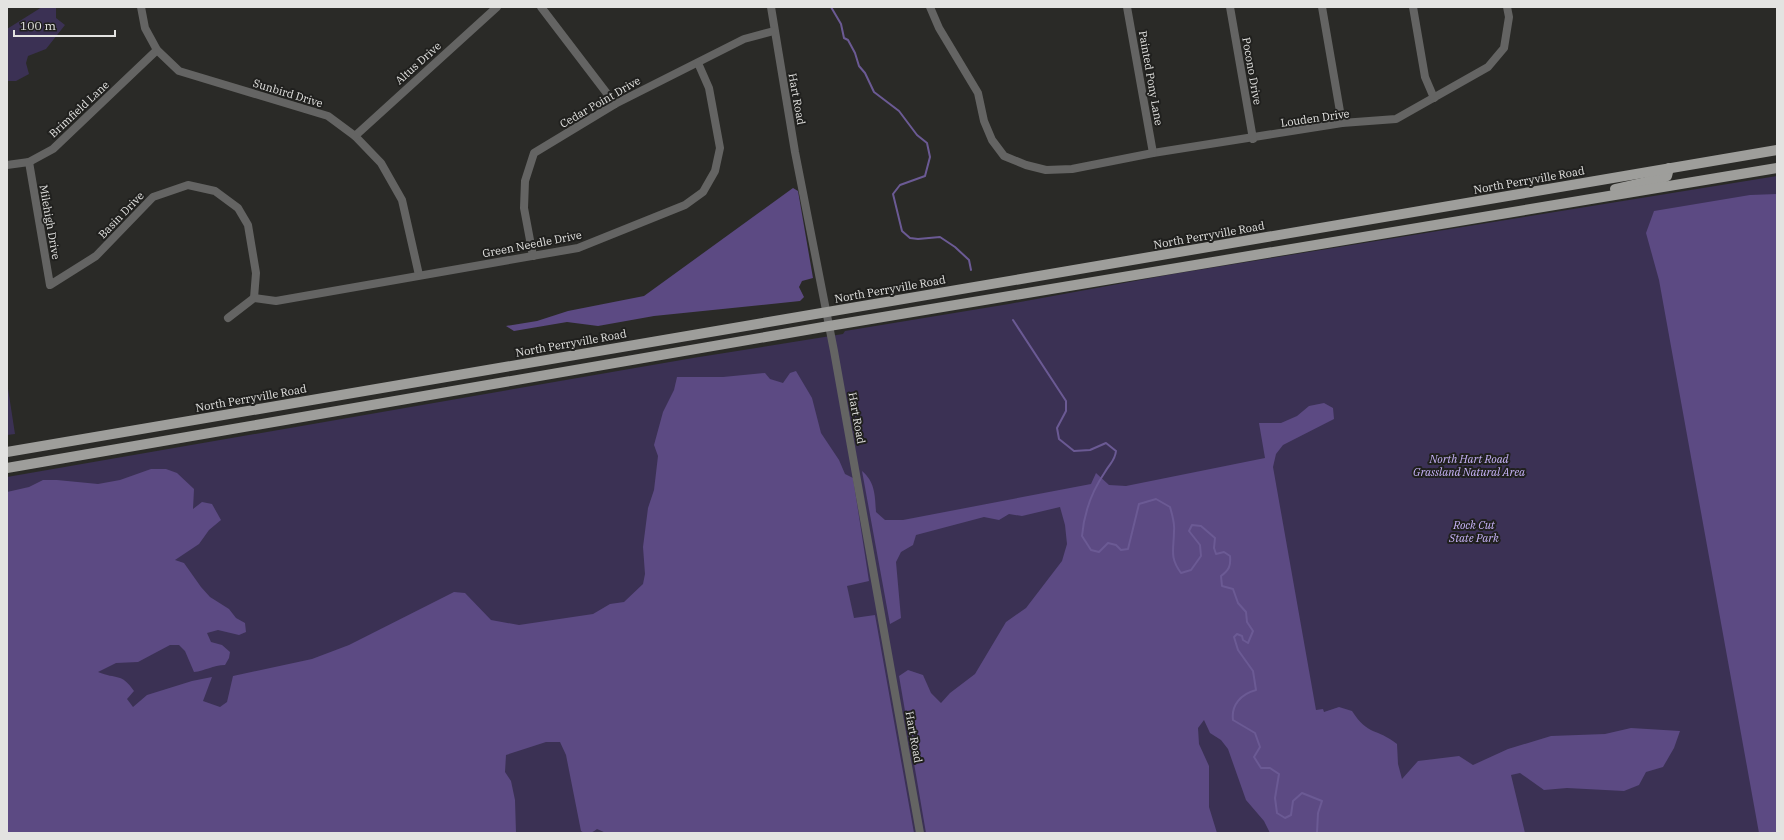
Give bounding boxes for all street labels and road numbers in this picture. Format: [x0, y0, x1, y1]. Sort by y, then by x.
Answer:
street label: Painted Pony Lane [1136, 30, 1166, 127]
street label: Pocono Drive [1239, 36, 1265, 106]
street label: Altus Drive [392, 39, 444, 87]
street label: Hart Road [786, 72, 808, 126]
street label: Cedar Point Drive [557, 73, 643, 131]
street label: Sunbird Drive [251, 76, 325, 110]
street label: Brimfield Lane [46, 78, 112, 140]
street label: Louden Drive [1280, 106, 1350, 130]
street label: North Perryville Road [1472, 163, 1586, 197]
street label: Milehigh Drive [37, 183, 63, 261]
street label: Basin Drive [95, 189, 147, 241]
street label: North Perryville Road [1152, 218, 1266, 252]
street label: Green Needle Drive [481, 227, 583, 260]
street label: North Perryville Road [833, 272, 947, 306]
street label: North Perryville Road [514, 326, 628, 360]
street label: North Perryville Road [194, 381, 308, 415]
street label: Hart Road [846, 391, 868, 445]
street label: Hart Road [903, 710, 925, 764]

